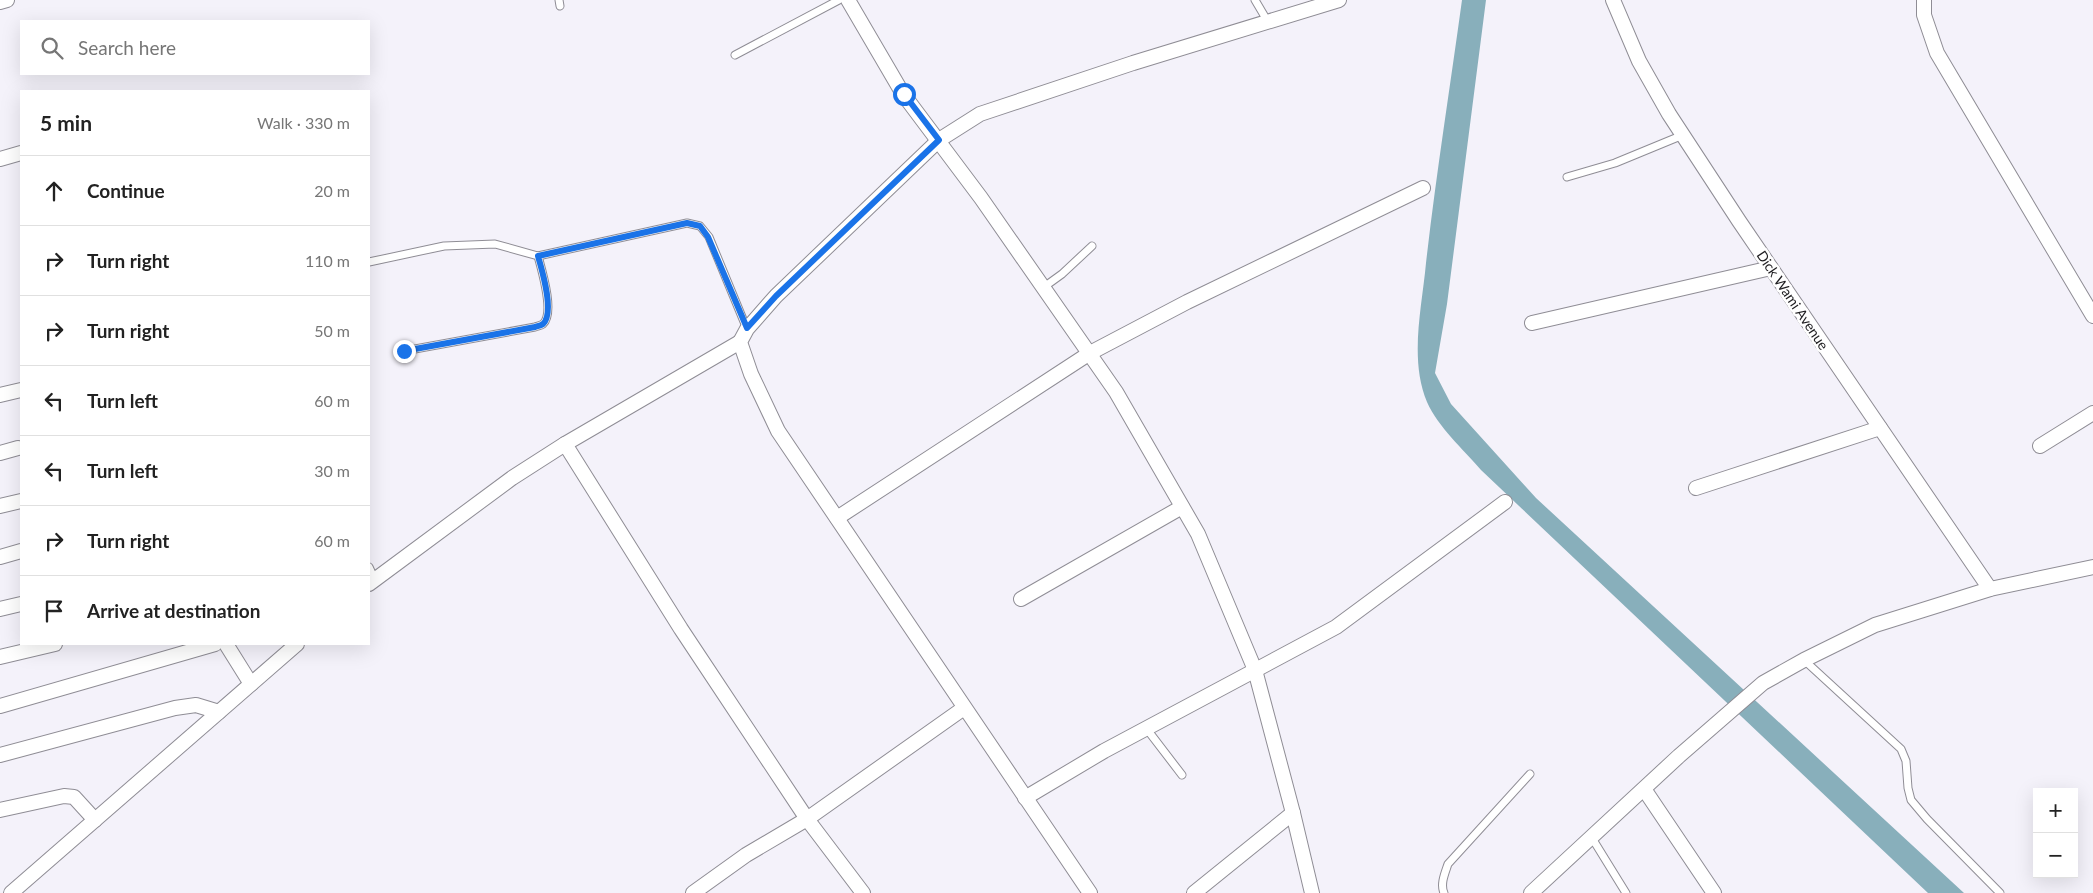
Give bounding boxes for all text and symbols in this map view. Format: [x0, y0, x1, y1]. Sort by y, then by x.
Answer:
search box [20, 20, 370, 75]
icon: search [38, 34, 66, 62]
text: Search here [78, 36, 176, 59]
route start [893, 83, 916, 106]
text: 5 min [40, 110, 92, 135]
text: Walk · 330 m [257, 113, 350, 132]
icon: ahead [40, 177, 68, 205]
text: Continue [87, 179, 165, 202]
text: 20 m [314, 181, 350, 200]
icon: right [40, 247, 68, 275]
street label: Dick Wami Avenue [1754, 247, 1832, 353]
text: Turn right [87, 249, 169, 272]
text: 110 m [305, 251, 350, 270]
icon: right [40, 317, 68, 345]
text: Turn right [87, 319, 169, 342]
text: 50 m [314, 321, 350, 340]
route end [393, 340, 416, 363]
icon: left [40, 387, 68, 415]
text: Turn left [87, 389, 158, 412]
text: 60 m [314, 391, 350, 410]
icon: left [40, 457, 68, 485]
text: Turn left [87, 459, 158, 482]
text: 30 m [314, 461, 350, 480]
icon: right [40, 527, 68, 555]
text: Turn right [87, 529, 169, 552]
text: 60 m [314, 531, 350, 550]
icon: arrive [40, 597, 68, 625]
text: Arrive at destination [87, 599, 260, 622]
map controls [2033, 788, 2078, 878]
button: + [2033, 788, 2078, 833]
button: − [2033, 833, 2078, 878]

